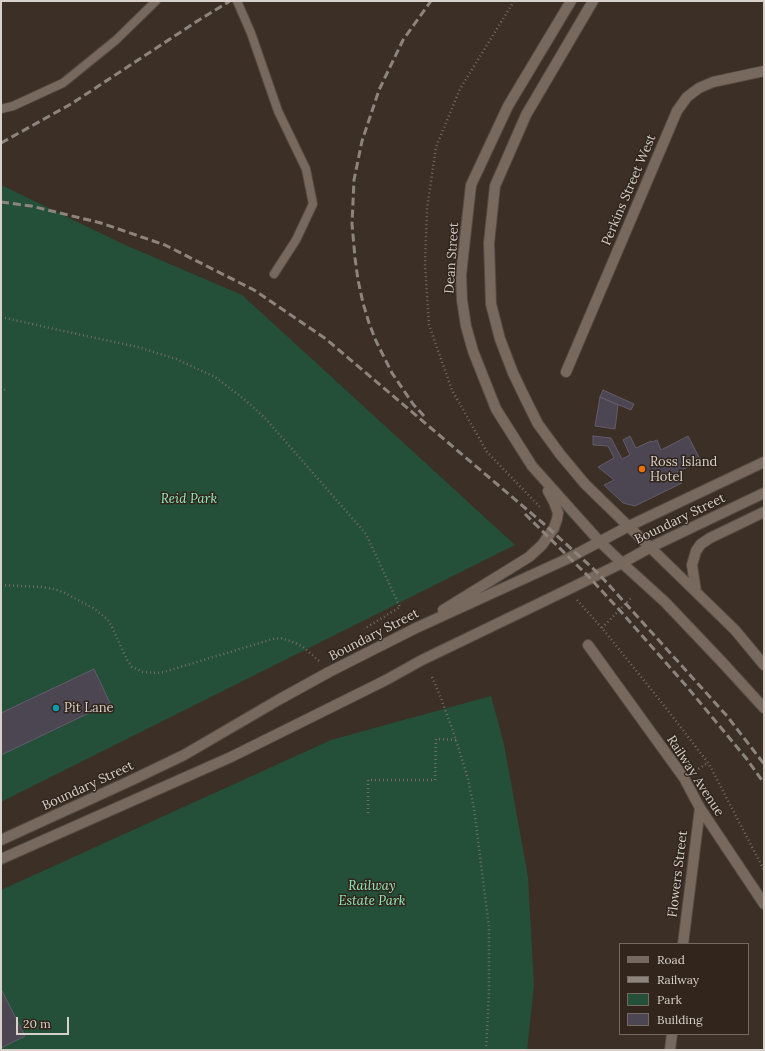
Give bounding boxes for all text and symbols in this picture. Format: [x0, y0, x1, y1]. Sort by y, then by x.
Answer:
street label: Perkins Street West [599, 132, 659, 248]
street label: Dean Street [442, 222, 462, 294]
place label: Ross Island Hotel [650, 454, 717, 485]
marker: Ross Island Hotel [637, 464, 647, 474]
street label: Boundary Street [632, 490, 728, 548]
park label: Reid Park [161, 491, 217, 507]
street label: Boundary Street [326, 606, 422, 664]
place label: Pit Lane [64, 700, 114, 716]
marker: Pit Lane [51, 703, 61, 713]
street label: Railway Avenue [663, 733, 727, 819]
street label: Boundary Street [40, 758, 136, 814]
street label: Flowers Street [665, 830, 691, 918]
park label: Railway Estate Park [338, 878, 406, 909]
legend [619, 943, 749, 1035]
text: Road [657, 952, 685, 967]
text: Railway [657, 972, 699, 987]
text: Park [657, 992, 682, 1007]
scale bar [18, 1009, 71, 1035]
text: Building [657, 1012, 703, 1027]
text: 20 m [23, 1016, 51, 1031]

